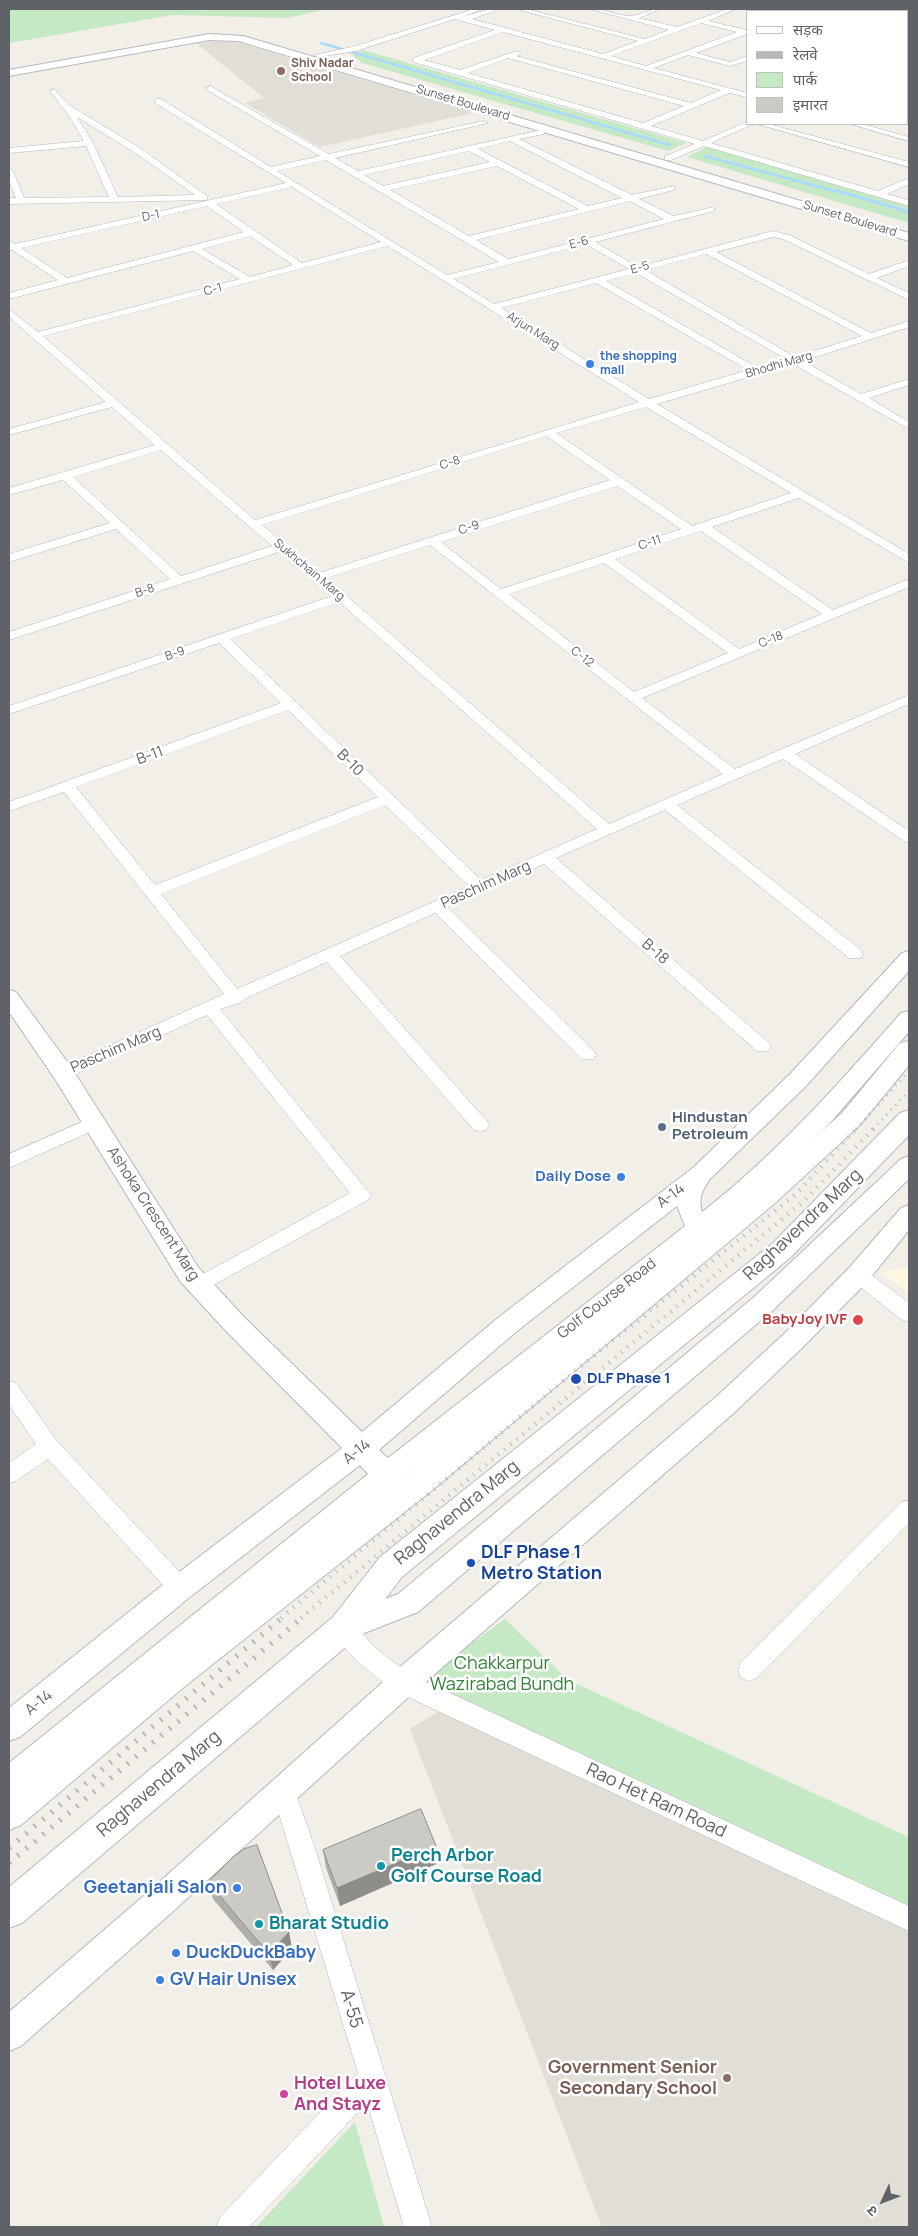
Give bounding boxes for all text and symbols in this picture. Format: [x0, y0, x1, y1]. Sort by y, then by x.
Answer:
legend [746, 10, 908, 125]
text: सड़क [793, 19, 823, 40]
text: रेलवे [793, 44, 818, 65]
place label: Shiv Nadar School [291, 57, 353, 85]
marker: Shiv Nadar School [275, 65, 287, 77]
text: पार्क [793, 69, 817, 90]
street label: Sunset Boulevard [414, 82, 512, 124]
text: इमारत [793, 94, 828, 115]
street label: Sunset Boulevard [801, 198, 899, 240]
street label: D-1 [141, 207, 161, 225]
street label: E-6 [568, 234, 590, 252]
street label: E-5 [629, 259, 651, 277]
street label: C-1 [202, 281, 224, 299]
street label: Arjun Marg [504, 309, 562, 353]
street label: Bhodhi Marg [744, 349, 814, 381]
place label: the shopping mall [600, 350, 677, 378]
marker: the shopping mall [584, 358, 596, 370]
street label: C-8 [438, 453, 462, 473]
street label: C-9 [457, 518, 481, 538]
street label: C-11 [637, 533, 663, 553]
street label: Sukhchain Marg [271, 536, 347, 604]
street label: B-8 [134, 581, 156, 601]
street label: C-18 [757, 629, 785, 651]
street label: B-9 [163, 644, 187, 664]
street label: C-12 [568, 644, 596, 670]
street label: B-11 [134, 743, 166, 769]
street label: B-10 [333, 746, 367, 780]
street label: Paschim Marg [438, 857, 534, 913]
street label: B-18 [638, 935, 672, 969]
street label: Paschim Marg [68, 1023, 164, 1077]
place label: Hindustan Petroleum [672, 1109, 748, 1144]
marker: Hindustan Petroleum [656, 1121, 668, 1133]
street label: Ashoka Crescent Marg [103, 1144, 203, 1284]
street label: Raghavendra Marg [739, 1164, 867, 1286]
place label: Daily Dose [535, 1168, 611, 1186]
marker: Daily Dose [615, 1171, 627, 1183]
street label: A-14 [654, 1180, 688, 1212]
street label: Golf Course Road [554, 1255, 660, 1343]
place label: BabyJoy IVF [762, 1311, 847, 1329]
marker: BabyJoy IVF [851, 1313, 865, 1327]
place label: DLF Phase 1 [587, 1370, 671, 1388]
marker: DLF Phase 1 [569, 1372, 583, 1386]
street label: A-14 [340, 1436, 374, 1468]
street label: Raghavendra Marg [390, 1456, 524, 1570]
place label: DLF Phase 1 Metro Station [481, 1542, 602, 1585]
marker: DLF Phase 1 Metro Station [465, 1557, 477, 1569]
park label: Chakkarpur Wazirabad Bundh [430, 1653, 574, 1696]
street label: A-14 [22, 1687, 56, 1719]
street label: Raghavendra Marg [93, 1726, 225, 1842]
street label: Rao Het Ram Road [583, 1759, 729, 1843]
place label: Perch Arbor Golf Course Road [391, 1845, 542, 1888]
marker: Perch Arbor Golf Course Road [375, 1860, 387, 1872]
place label: Geetanjali Salon [84, 1877, 227, 1899]
marker: Geetanjali Salon [231, 1882, 243, 1894]
place label: Bharat Studio [269, 1913, 389, 1935]
marker: Bharat Studio [253, 1918, 265, 1930]
place label: DuckDuckBaby [186, 1942, 316, 1964]
marker: DuckDuckBaby [170, 1947, 182, 1959]
place label: GV Hair Unisex [170, 1969, 296, 1991]
marker: GV Hair Unisex [154, 1974, 166, 1986]
street label: A-55 [335, 1987, 367, 2031]
place label: Government Senior Secondary School [548, 2057, 717, 2100]
marker: Government Senior Secondary School [721, 2072, 733, 2084]
place label: Hotel Luxe And Stayz [294, 2073, 386, 2116]
marker: Hotel Luxe And Stayz [278, 2088, 290, 2100]
north arrow [858, 2176, 908, 2226]
text: उ [862, 2202, 881, 2221]

